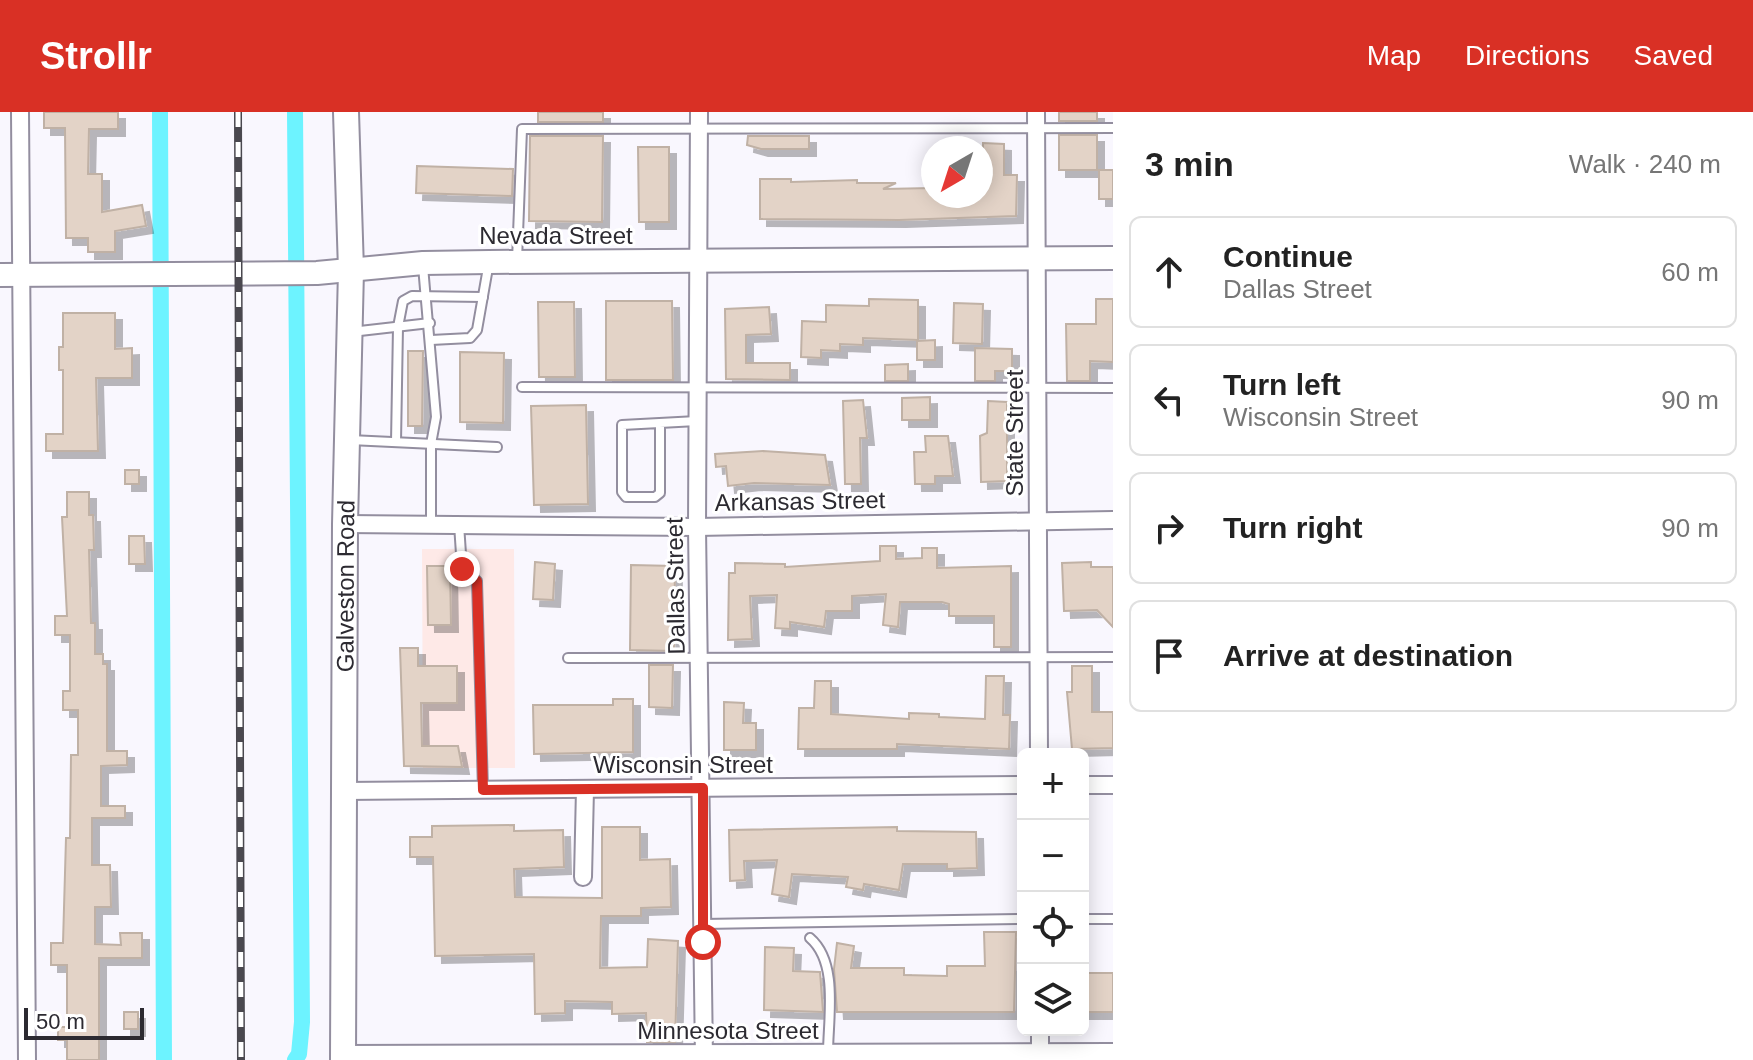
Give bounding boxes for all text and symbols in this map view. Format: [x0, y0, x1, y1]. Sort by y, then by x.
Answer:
text: Strollr [40, 35, 152, 77]
text: Map [1367, 40, 1421, 71]
text: Directions [1465, 40, 1590, 71]
text: Saved [1634, 40, 1713, 71]
north arrow [921, 136, 993, 208]
text: 3 min [1145, 145, 1234, 183]
text: Walk · 240 m [1569, 149, 1721, 179]
street label: Nevada Street [479, 222, 633, 249]
text: Continue [1223, 240, 1353, 273]
icon: ahead [1147, 250, 1191, 294]
text: 60 m [1661, 257, 1719, 287]
text: Dallas Street [1223, 274, 1372, 304]
text: Turn left [1223, 368, 1341, 401]
street label: State Street [1001, 369, 1028, 496]
icon: left [1147, 378, 1191, 422]
text: 90 m [1661, 385, 1719, 415]
text: Wisconsin Street [1223, 402, 1418, 432]
street label: Arkansas Street [714, 486, 886, 516]
street label: Galveston Road [331, 500, 359, 672]
icon: right [1147, 506, 1191, 550]
text: Turn right [1223, 511, 1362, 544]
text: 90 m [1661, 513, 1719, 543]
street label: Dallas Street [660, 517, 690, 655]
route end [444, 551, 480, 587]
icon: arrive [1147, 634, 1191, 678]
text: Arrive at destination [1223, 639, 1513, 672]
map controls [1017, 748, 1089, 1036]
button: + [1017, 748, 1089, 820]
street label: Wisconsin Street [593, 751, 773, 778]
button: − [1017, 820, 1089, 892]
button: locate [1017, 892, 1089, 964]
route start [685, 924, 721, 960]
button: layers [1017, 964, 1089, 1036]
scale bar [24, 1004, 144, 1040]
text: 50 m [36, 1009, 85, 1034]
street label: Minnesota Street [637, 1017, 819, 1044]

